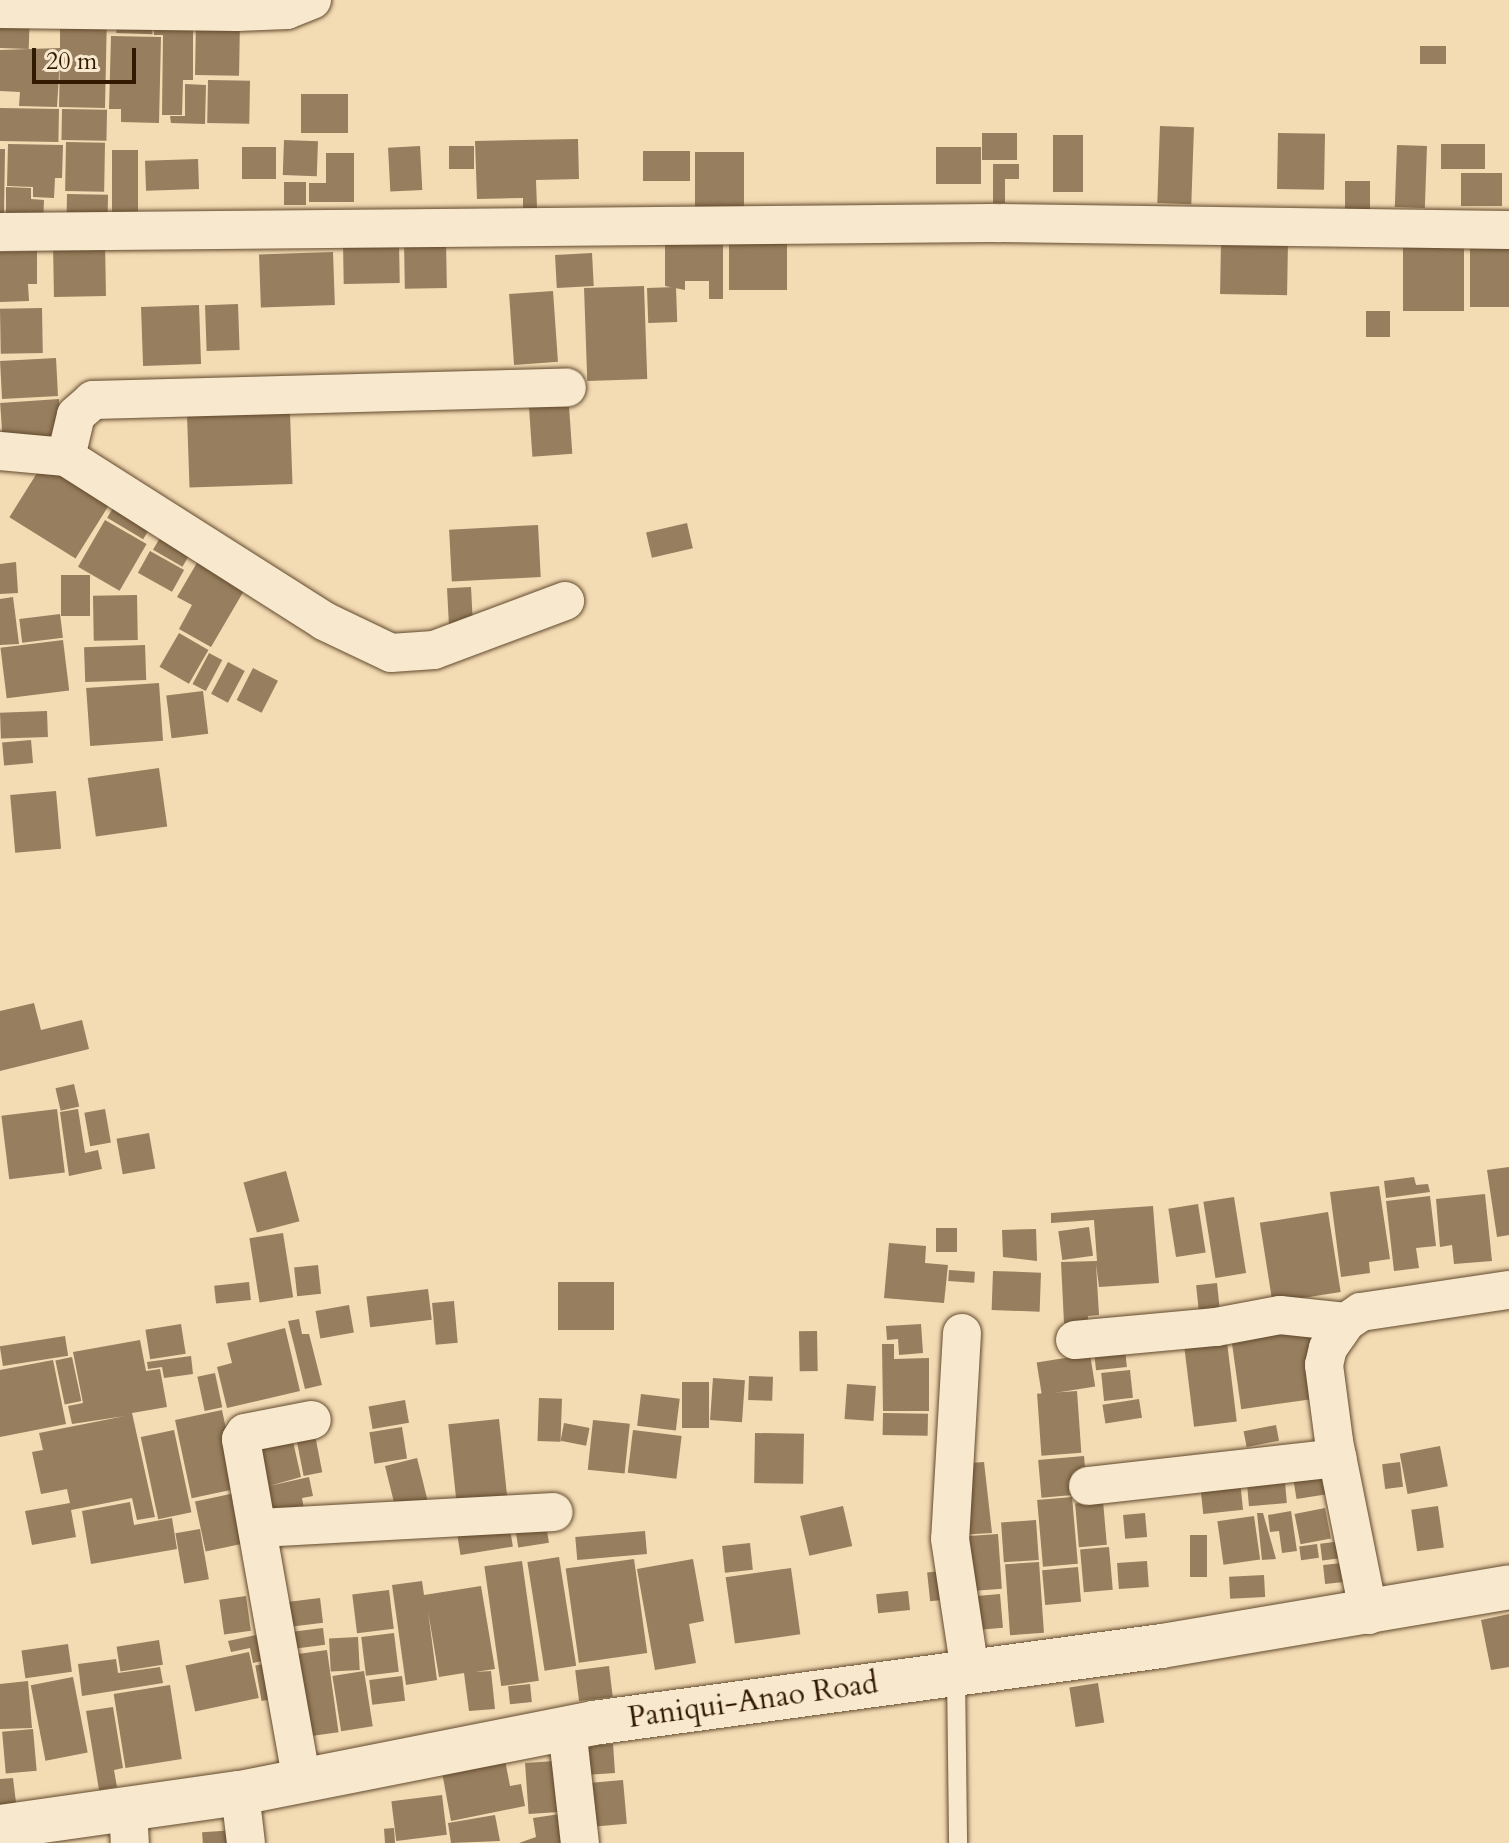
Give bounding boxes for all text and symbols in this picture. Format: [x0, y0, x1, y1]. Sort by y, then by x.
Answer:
scale bar [36, 32, 140, 82]
text: 20 m [46, 45, 97, 78]
street label: Paniqui-Anao Road [626, 1666, 880, 1736]

